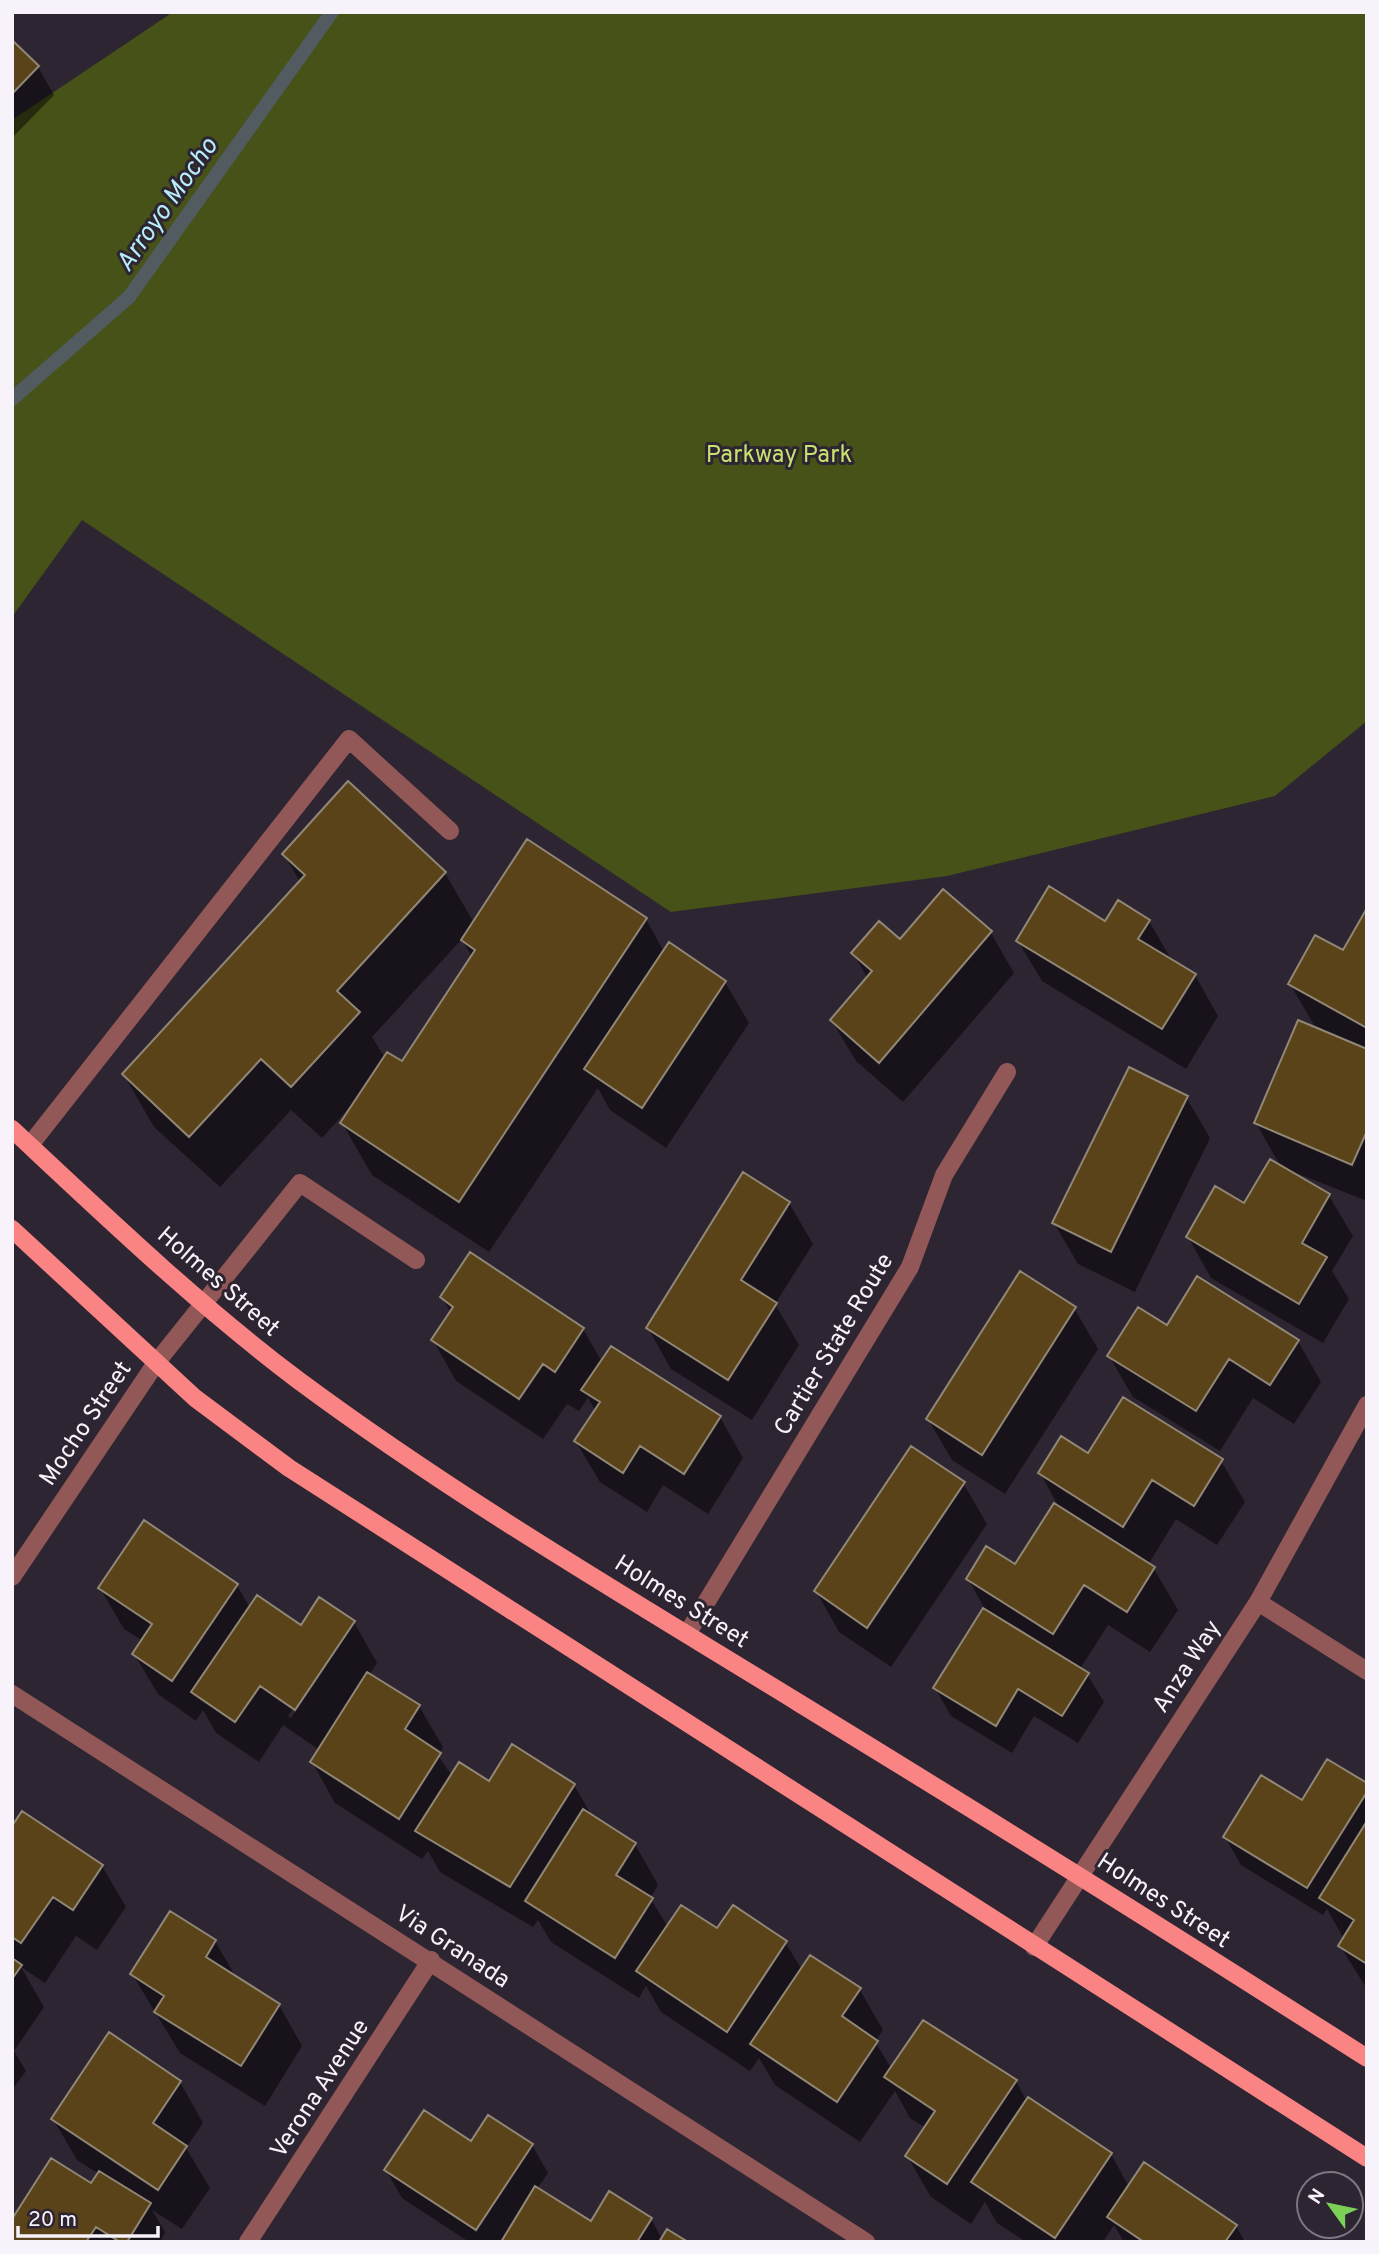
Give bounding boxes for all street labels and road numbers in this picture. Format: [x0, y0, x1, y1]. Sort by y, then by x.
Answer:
street label: Holmes Street [150, 1221, 285, 1344]
street label: Cartier State Route [768, 1248, 901, 1442]
street label: Mocho Street [34, 1356, 139, 1492]
street label: Holmes Street [608, 1549, 754, 1656]
street label: Anza Way [1147, 1615, 1229, 1719]
street label: Holmes Street [1091, 1847, 1235, 1956]
street label: Via Granada [389, 1899, 515, 1996]
street label: Verona Avenue [265, 2014, 377, 2164]

